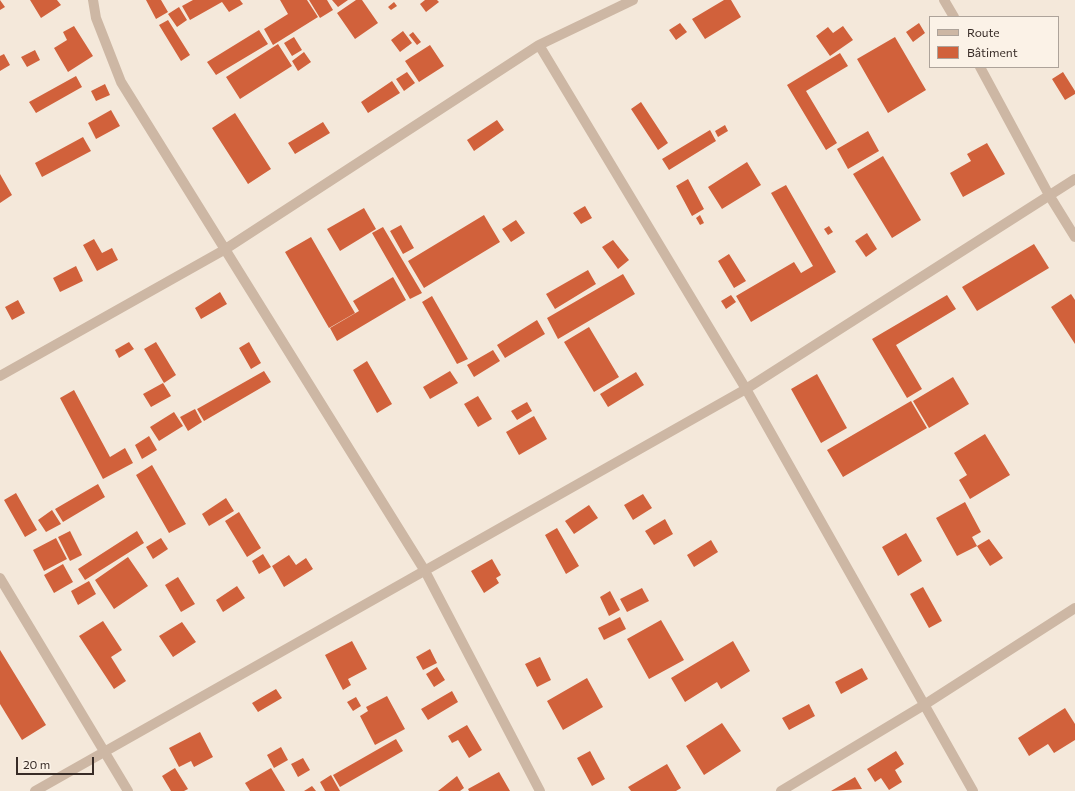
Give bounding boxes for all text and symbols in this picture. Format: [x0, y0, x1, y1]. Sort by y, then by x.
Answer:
legend [929, 16, 1059, 68]
text: Route [967, 25, 1000, 39]
text: Bâtiment [967, 45, 1018, 59]
scale bar [18, 749, 96, 775]
text: 20 m [23, 757, 50, 771]

